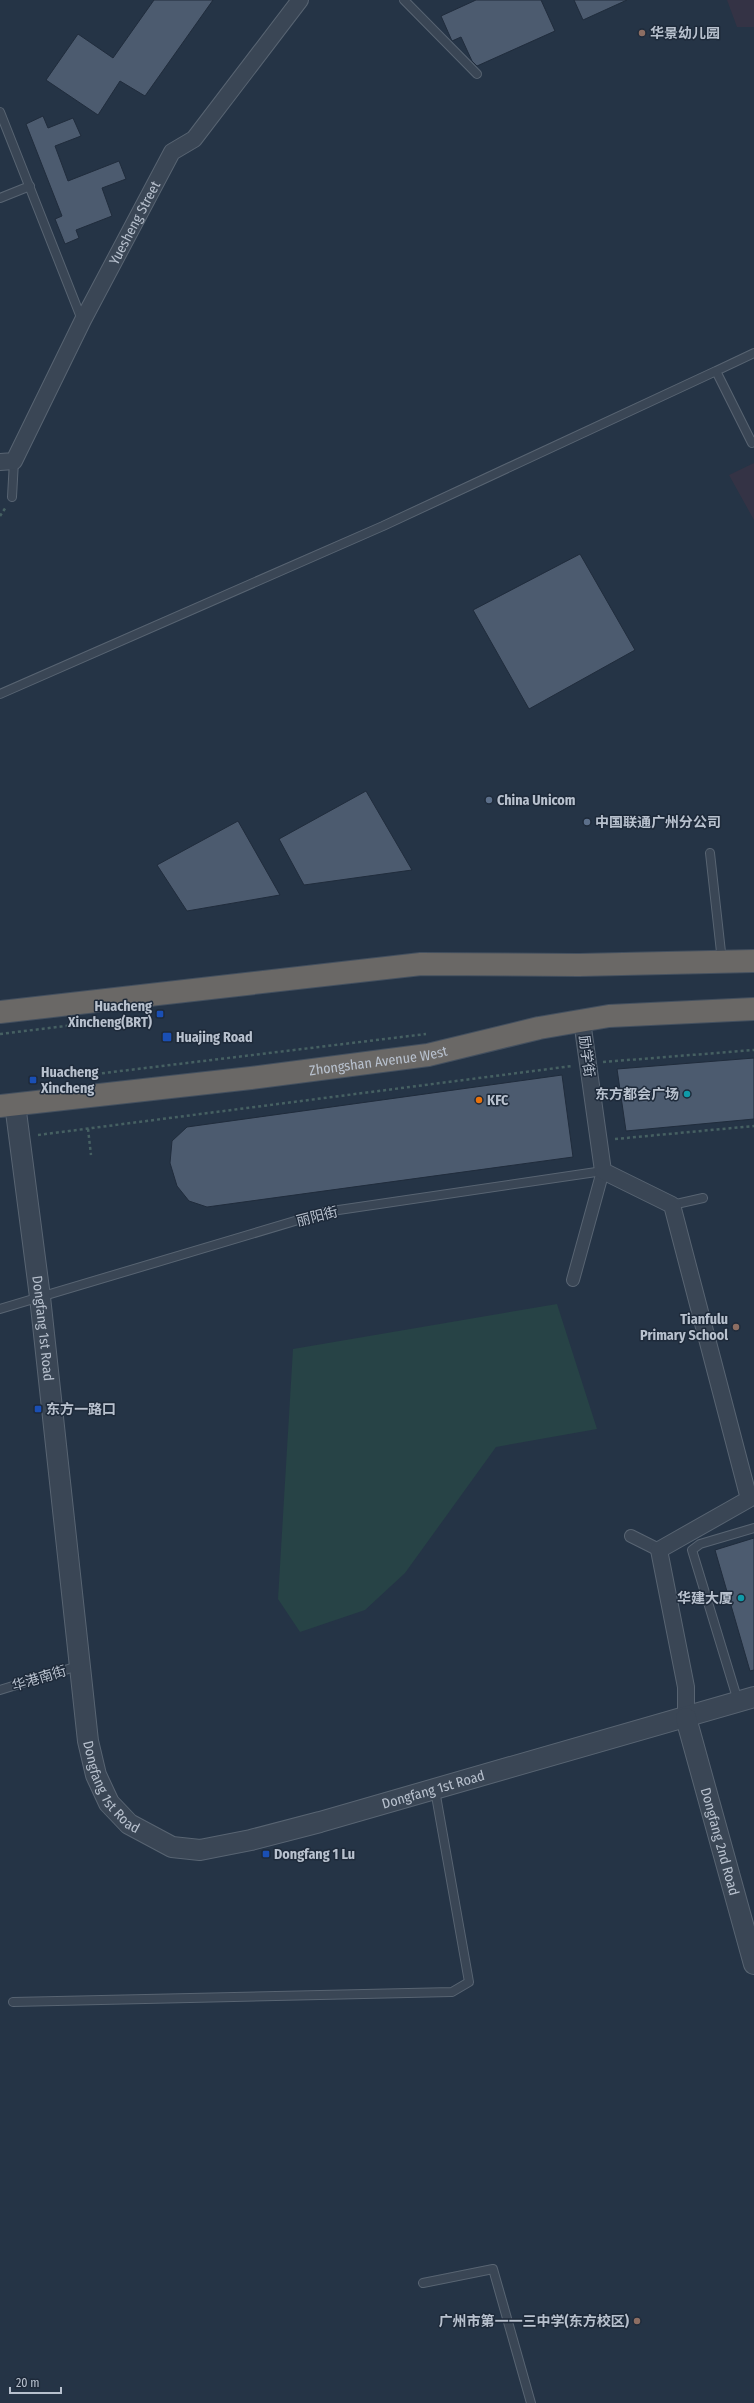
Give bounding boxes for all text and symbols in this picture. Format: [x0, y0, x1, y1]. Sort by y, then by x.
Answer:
place label: 华景幼儿园 [650, 25, 720, 42]
marker: 华景幼儿园 [637, 28, 647, 38]
street label: Yuesheng Street [106, 178, 164, 268]
place label: China Unicom [497, 792, 576, 809]
marker: China Unicom [484, 795, 494, 805]
place label: 中国联通广州分公司 [595, 814, 721, 831]
marker: 中国联通广州分公司 [582, 817, 592, 827]
place label: Huacheng Xincheng(BRT) [67, 998, 152, 1031]
marker: Huacheng Xincheng(BRT) [155, 1009, 165, 1019]
place label: Huajing Road [176, 1029, 253, 1046]
marker: Huajing Road [161, 1031, 173, 1043]
street label: 励学街 [575, 1034, 598, 1078]
street label: Zhongshan Avenue West [308, 1042, 450, 1079]
place label: Huacheng Xincheng [40, 1064, 99, 1097]
marker: Huacheng Xincheng [28, 1075, 38, 1085]
place label: 东方都会广场 [595, 1086, 679, 1103]
marker: 东方都会广场 [682, 1089, 692, 1099]
place label: KFC [487, 1092, 509, 1109]
marker: KFC [474, 1095, 484, 1105]
street label: 丽阳街 [295, 1203, 340, 1230]
street label: Dongfang 1st Road [28, 1275, 57, 1382]
place label: Tianfulu Primary School [640, 1311, 728, 1344]
marker: Tianfulu Primary School [731, 1322, 741, 1332]
place label: 东方一路口 [46, 1401, 116, 1418]
marker: 东方一路口 [33, 1404, 43, 1414]
place label: 华建大厦 [677, 1590, 733, 1607]
marker: 华建大厦 [736, 1593, 746, 1603]
street label: 华港南街 [10, 1662, 68, 1695]
street label: Dongfang 1st Road [79, 1739, 142, 1837]
street label: Dongfang 1st Road [380, 1767, 487, 1813]
street label: Dongfang 2nd Road [697, 1786, 743, 1897]
place label: Dongfang 1 Lu [274, 1846, 355, 1863]
marker: Dongfang 1 Lu [261, 1849, 271, 1859]
place label: 广州市第一一三中学(东方校区) [439, 2313, 629, 2330]
marker: 广州市第一一三中学(东方校区) [632, 2316, 642, 2326]
scale bar [10, 2369, 61, 2395]
text: 20 m [16, 2376, 40, 2390]

